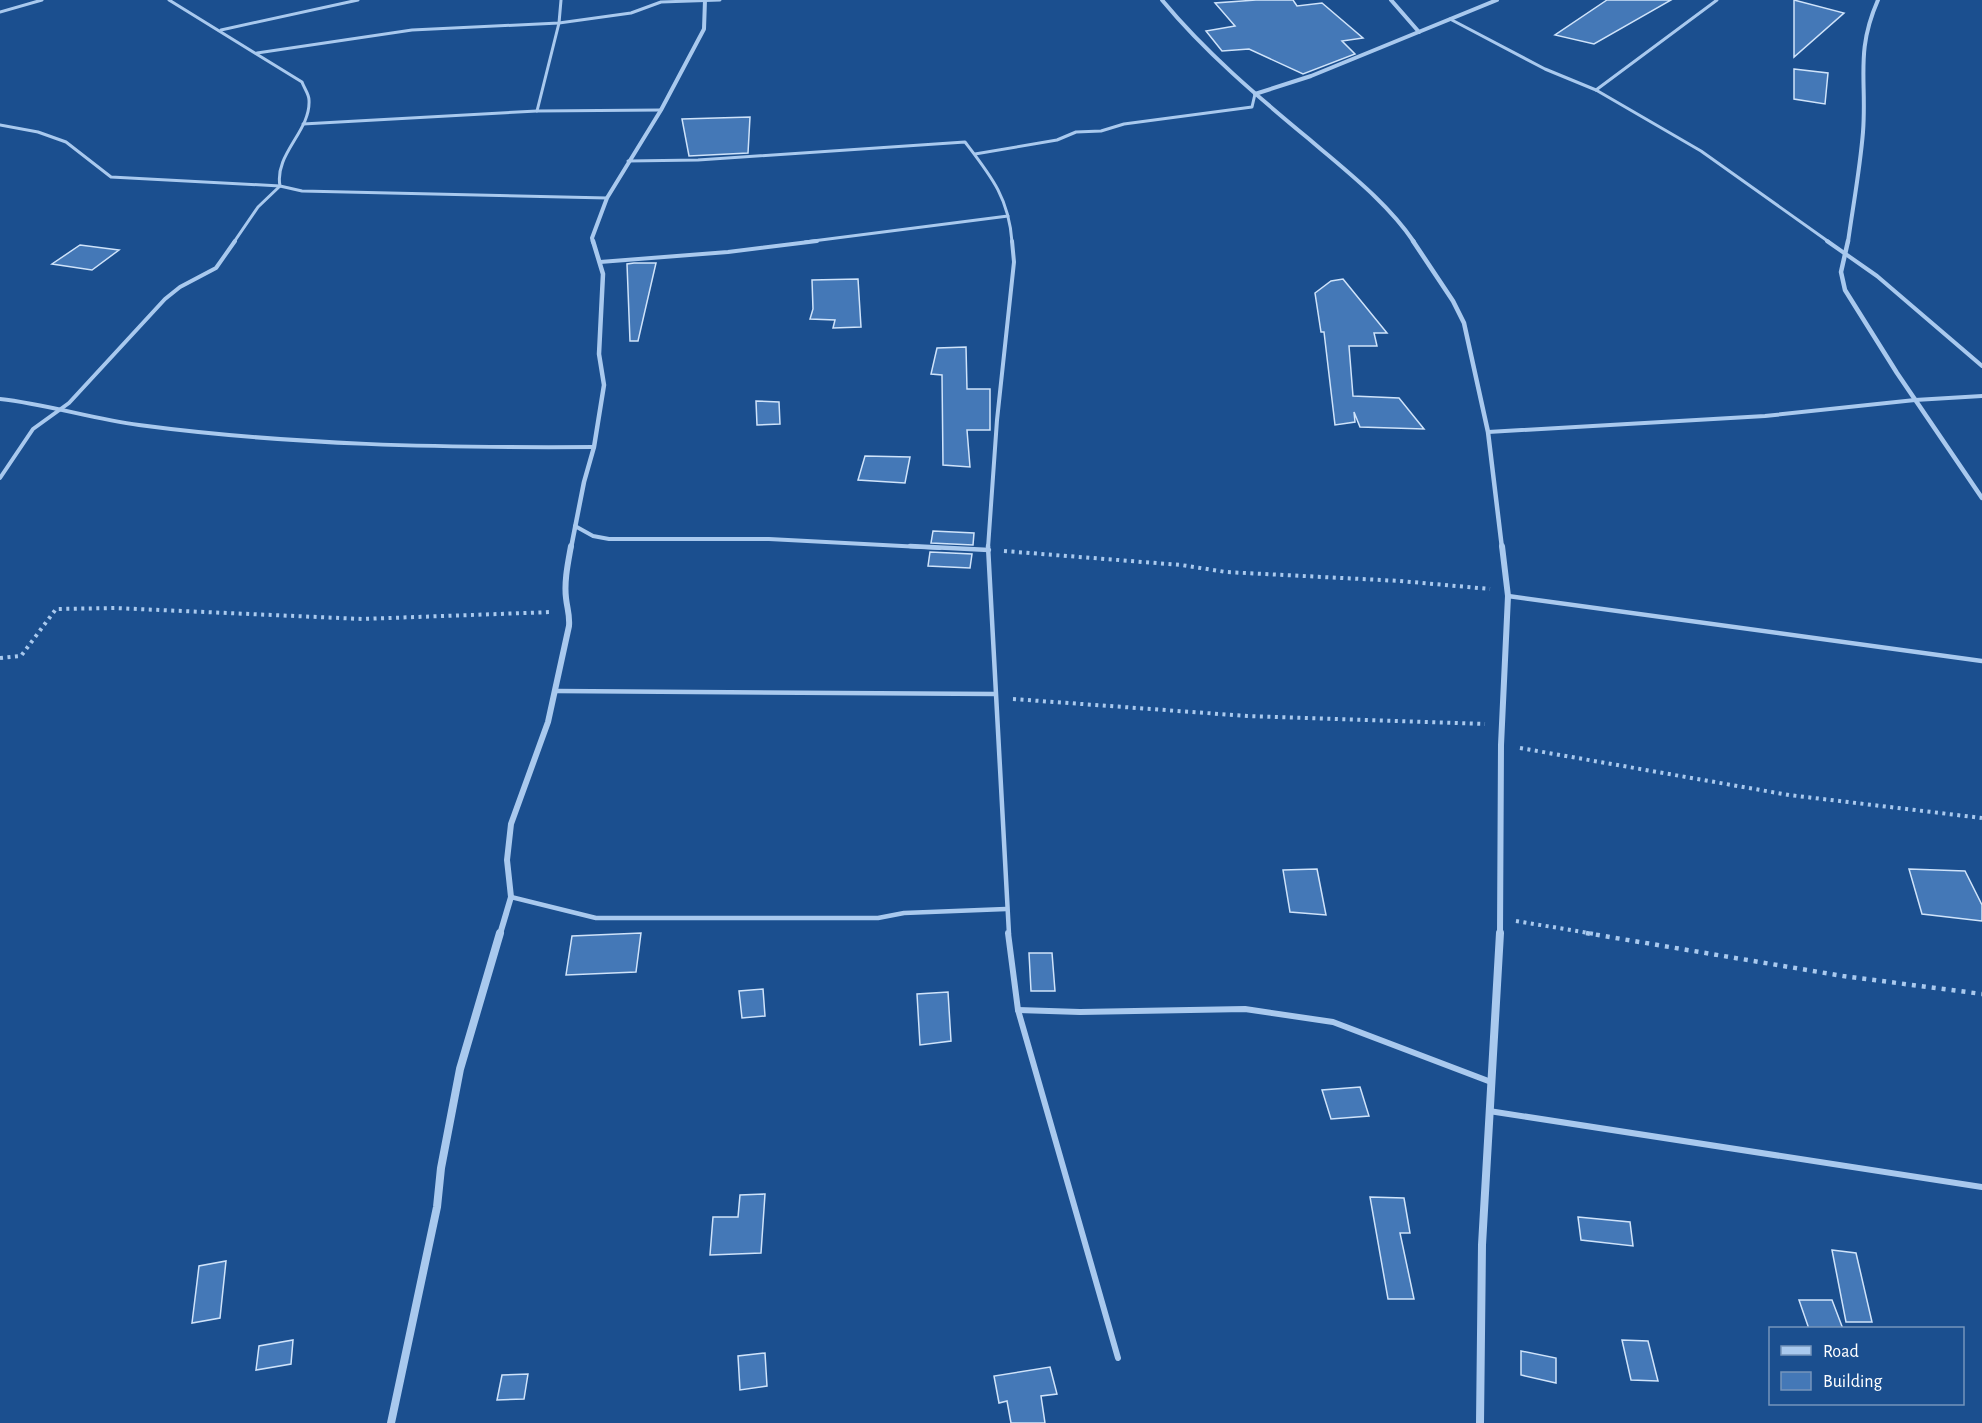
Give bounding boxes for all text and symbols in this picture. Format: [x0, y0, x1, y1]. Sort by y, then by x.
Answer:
legend [1769, 1327, 1964, 1405]
text: Road [1823, 1343, 1859, 1361]
text: Building [1823, 1373, 1883, 1391]

